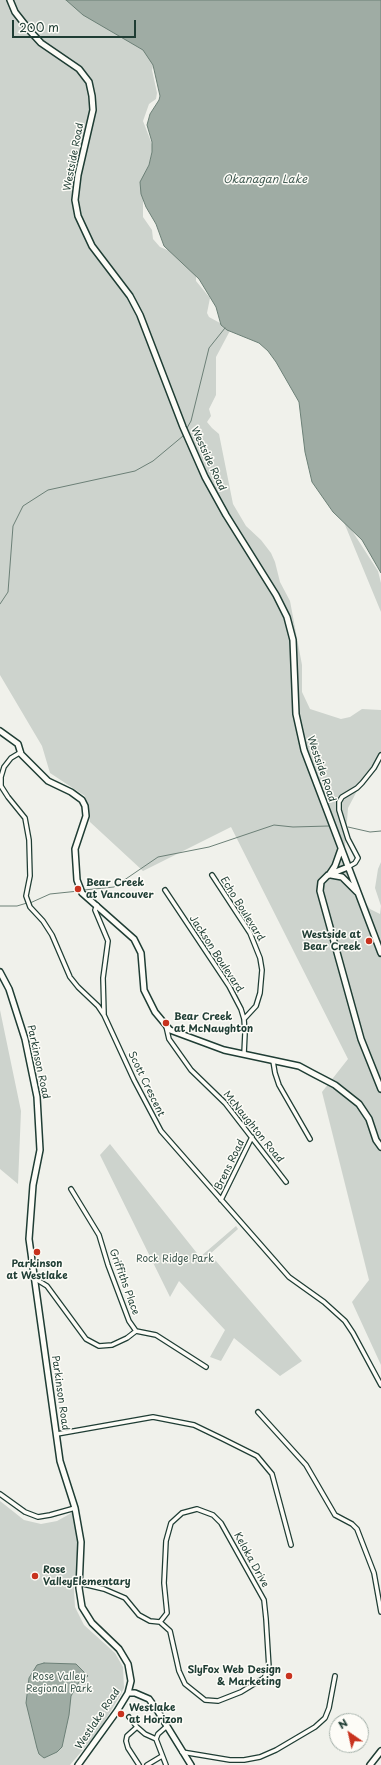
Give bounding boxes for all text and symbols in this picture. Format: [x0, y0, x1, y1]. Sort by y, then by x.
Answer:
scale bar [14, 12, 138, 38]
text: 200 m [19, 18, 59, 36]
street label: Westside Road [62, 122, 86, 192]
water label: Okanagan Lake [223, 173, 307, 187]
street label: Westside Road [188, 425, 228, 493]
street label: Westside Road [304, 734, 338, 804]
street label: Echo Boulevard [217, 875, 267, 943]
place label: Bear Creek at Vancouver [86, 877, 154, 900]
marker: Bear Creek at Vancouver [73, 884, 83, 894]
street label: Jackson Boulevard [187, 913, 245, 995]
place label: Westside at Bear Creek [302, 929, 361, 952]
marker: Westside at Bear Creek [364, 936, 374, 946]
place label: Bear Creek at McNaughton [174, 1011, 253, 1034]
marker: Bear Creek at McNaughton [161, 1018, 171, 1028]
street label: Parkinson Road [24, 1024, 52, 1100]
street label: Scott Crescent [125, 1050, 167, 1118]
street label: McNaughton Road [220, 1089, 286, 1165]
street label: Brens Road [213, 1138, 247, 1192]
marker: Parkinson at Westlake [32, 1247, 42, 1257]
street label: Griffiths Place [106, 1247, 142, 1317]
park label: Rock Ridge Park [136, 1253, 214, 1265]
place label: Parkinson at Westlake [6, 1258, 68, 1282]
street label: Parkinson Road [49, 1355, 71, 1431]
street label: Keloka Drive [231, 1530, 271, 1590]
place label: Rose ValleyElementary [43, 1564, 131, 1588]
marker: Rose ValleyElementary [30, 1571, 40, 1581]
place label: SlyFox Web Design & Marketing [187, 1664, 281, 1688]
park label: Rose Valley Regional Park [26, 1671, 92, 1694]
marker: SlyFox Web Design & Marketing [284, 1671, 294, 1681]
street label: Westlake Road [73, 1686, 123, 1752]
place label: Westlake at Horizon [129, 1702, 183, 1726]
marker: Westlake at Horizon [116, 1709, 126, 1719]
north arrow [329, 1713, 369, 1753]
text: N [334, 1714, 351, 1733]

